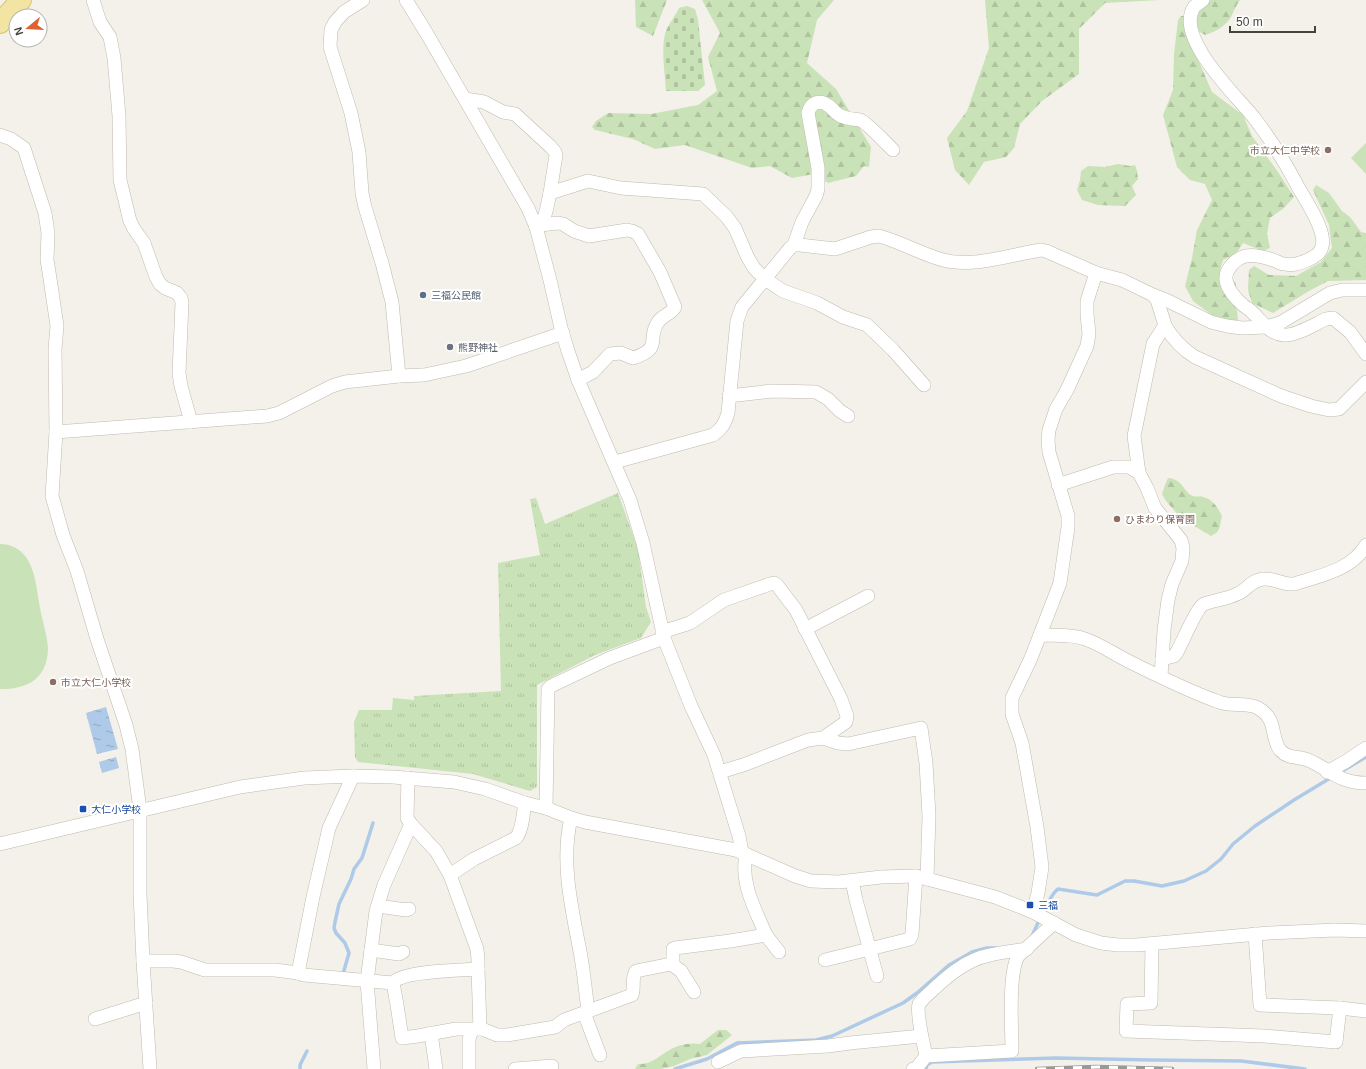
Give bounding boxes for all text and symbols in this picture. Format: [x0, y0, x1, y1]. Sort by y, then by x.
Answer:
north arrow [8, 8, 48, 48]
scale bar [1230, 8, 1315, 34]
text: 50 m [1236, 15, 1263, 29]
text: N [12, 25, 25, 37]
place label: 市立大仁中学校 [1250, 145, 1320, 156]
marker: 市立大仁中学校 [1323, 145, 1333, 155]
marker: 三福公民館 [418, 290, 428, 300]
place label: 三福公民館 [431, 290, 481, 301]
marker: 熊野神社 [445, 342, 455, 352]
place label: 熊野神社 [458, 342, 498, 353]
marker: ひまわり保育園 [1112, 514, 1122, 524]
place label: ひまわり保育園 [1125, 514, 1195, 525]
marker: 市立大仁小学校 [48, 677, 58, 687]
place label: 市立大仁小学校 [61, 677, 131, 688]
marker: 大仁小学校 [78, 804, 88, 814]
place label: 大仁小学校 [91, 804, 141, 815]
marker: 三福 [1025, 900, 1035, 910]
place label: 三福 [1038, 900, 1058, 911]

